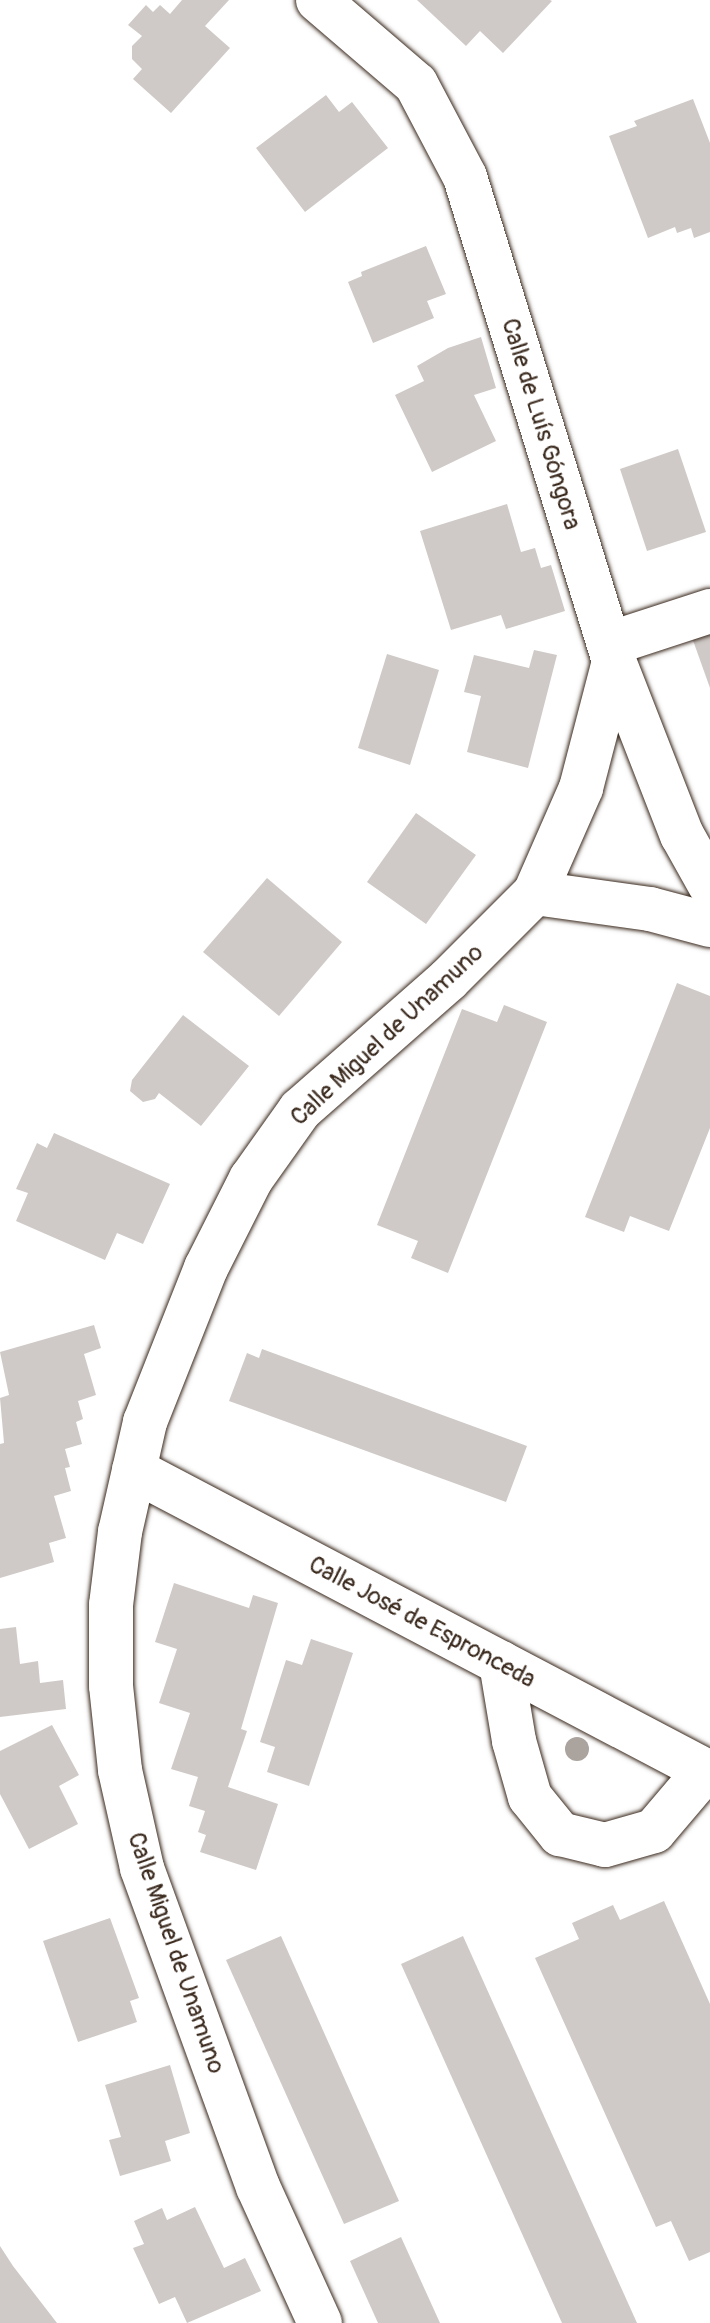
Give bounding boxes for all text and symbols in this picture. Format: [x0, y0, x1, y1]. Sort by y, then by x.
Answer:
street label: Calle de Luís Góngora [495, 315, 587, 533]
street label: Calle Miguel de Unamuno [285, 938, 489, 1132]
street label: Calle José de Espronceda [304, 1550, 540, 1694]
street label: Calle Miguel de Unamuno [121, 1829, 231, 2077]

